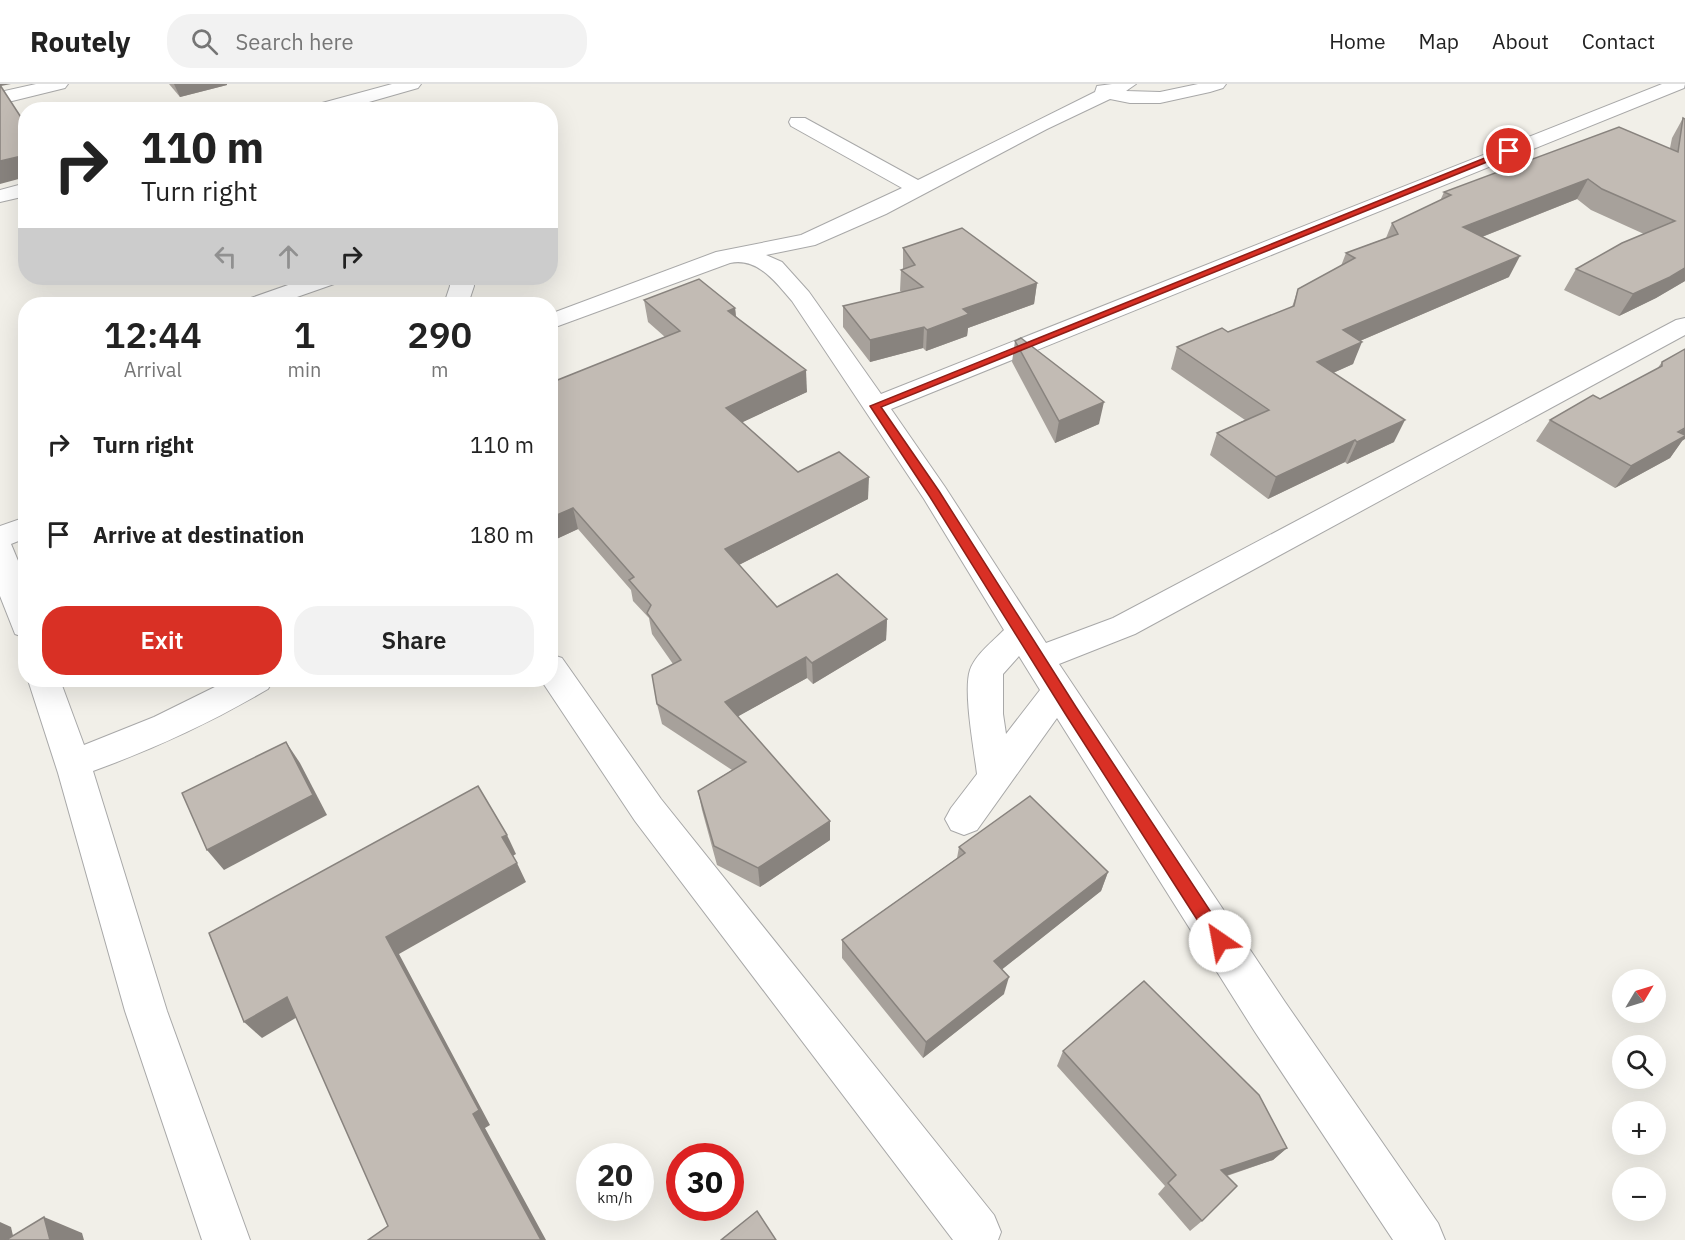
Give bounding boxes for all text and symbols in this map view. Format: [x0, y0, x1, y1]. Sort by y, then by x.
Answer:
search box [167, 14, 587, 68]
text: Routely [30, 23, 131, 60]
icon: search [188, 25, 221, 58]
text: Search here [236, 27, 354, 56]
text: Home [1329, 27, 1386, 55]
text: Map [1419, 27, 1459, 55]
text: About [1492, 27, 1549, 55]
text: Contact [1582, 27, 1655, 55]
text: 110 m [141, 120, 264, 175]
pin [1483, 125, 1534, 176]
icon: right [42, 126, 120, 204]
icon: arrive [1492, 134, 1525, 167]
text: Turn right [141, 173, 258, 208]
icon: left [209, 240, 242, 273]
icon: ahead [272, 240, 305, 273]
icon: right [335, 240, 368, 273]
text: 12:44 [104, 311, 202, 358]
text: 1 [294, 311, 315, 358]
text: 290 [407, 311, 472, 358]
text: Arrival [124, 356, 182, 383]
text: min [288, 356, 321, 383]
text: m [431, 356, 448, 383]
icon: right [42, 428, 75, 461]
text: Turn right [93, 430, 194, 459]
text: 110 m [470, 430, 534, 459]
icon: arrive [42, 518, 75, 551]
text: Arrive at destination [93, 520, 304, 549]
text: 180 m [470, 520, 534, 549]
button: Exit [42, 606, 282, 675]
button: Share [294, 606, 534, 675]
position arrow [1188, 909, 1252, 973]
north arrow [1612, 969, 1666, 1023]
map controls [1612, 969, 1666, 1221]
button: search [1612, 1035, 1666, 1089]
button: + [1612, 1101, 1666, 1155]
speed limit sign: 30 [666, 1143, 744, 1221]
text: 20 [597, 1155, 633, 1194]
button: − [1612, 1167, 1666, 1221]
text: km/h [597, 1188, 633, 1207]

